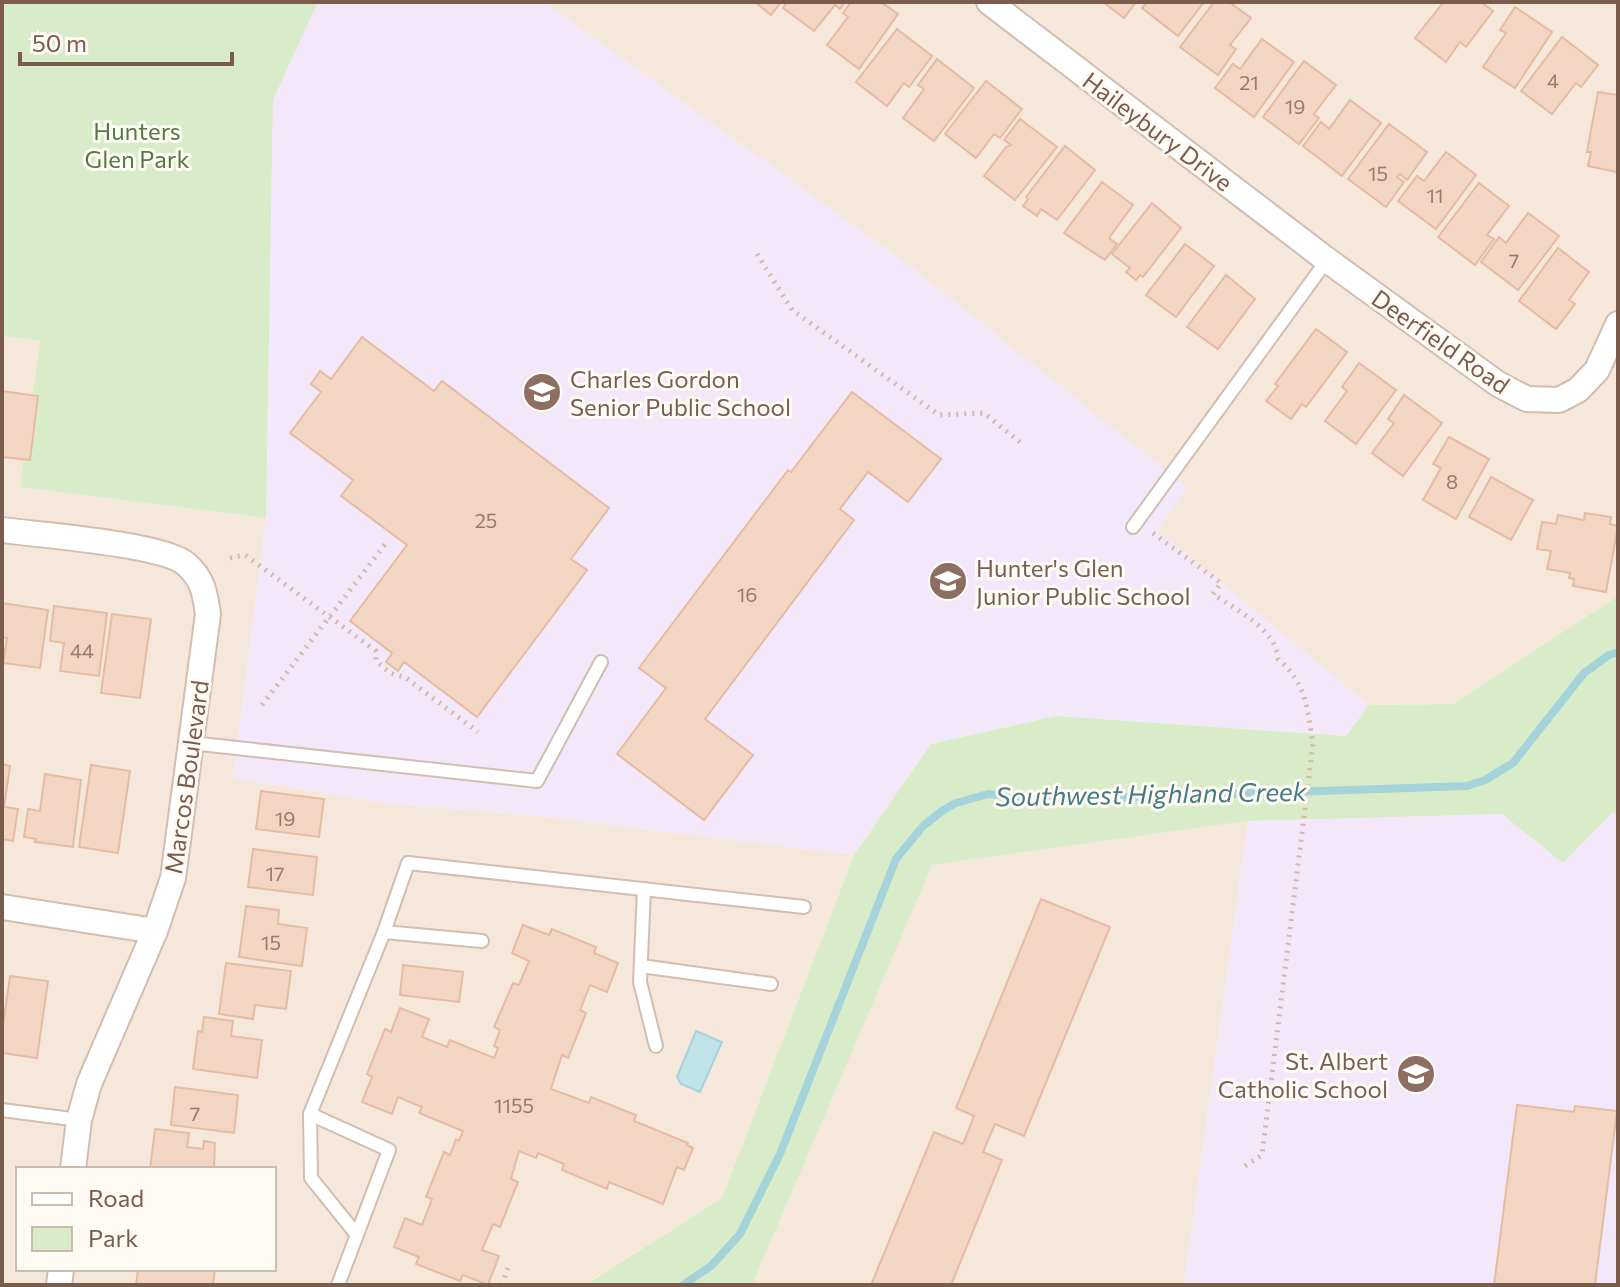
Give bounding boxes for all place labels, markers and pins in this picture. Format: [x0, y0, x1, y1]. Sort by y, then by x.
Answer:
place label: Charles Gordon Senior Public School [570, 364, 791, 421]
school or university icon: Charles Gordon Senior Public School [521, 371, 563, 413]
place label: Hunter's Glen Junior Public School [976, 553, 1191, 610]
school or university icon: Hunter's Glen Junior Public School [927, 560, 969, 602]
place label: St. Albert Catholic School [1218, 1046, 1388, 1103]
school or university icon: St. Albert Catholic School [1395, 1053, 1437, 1095]

